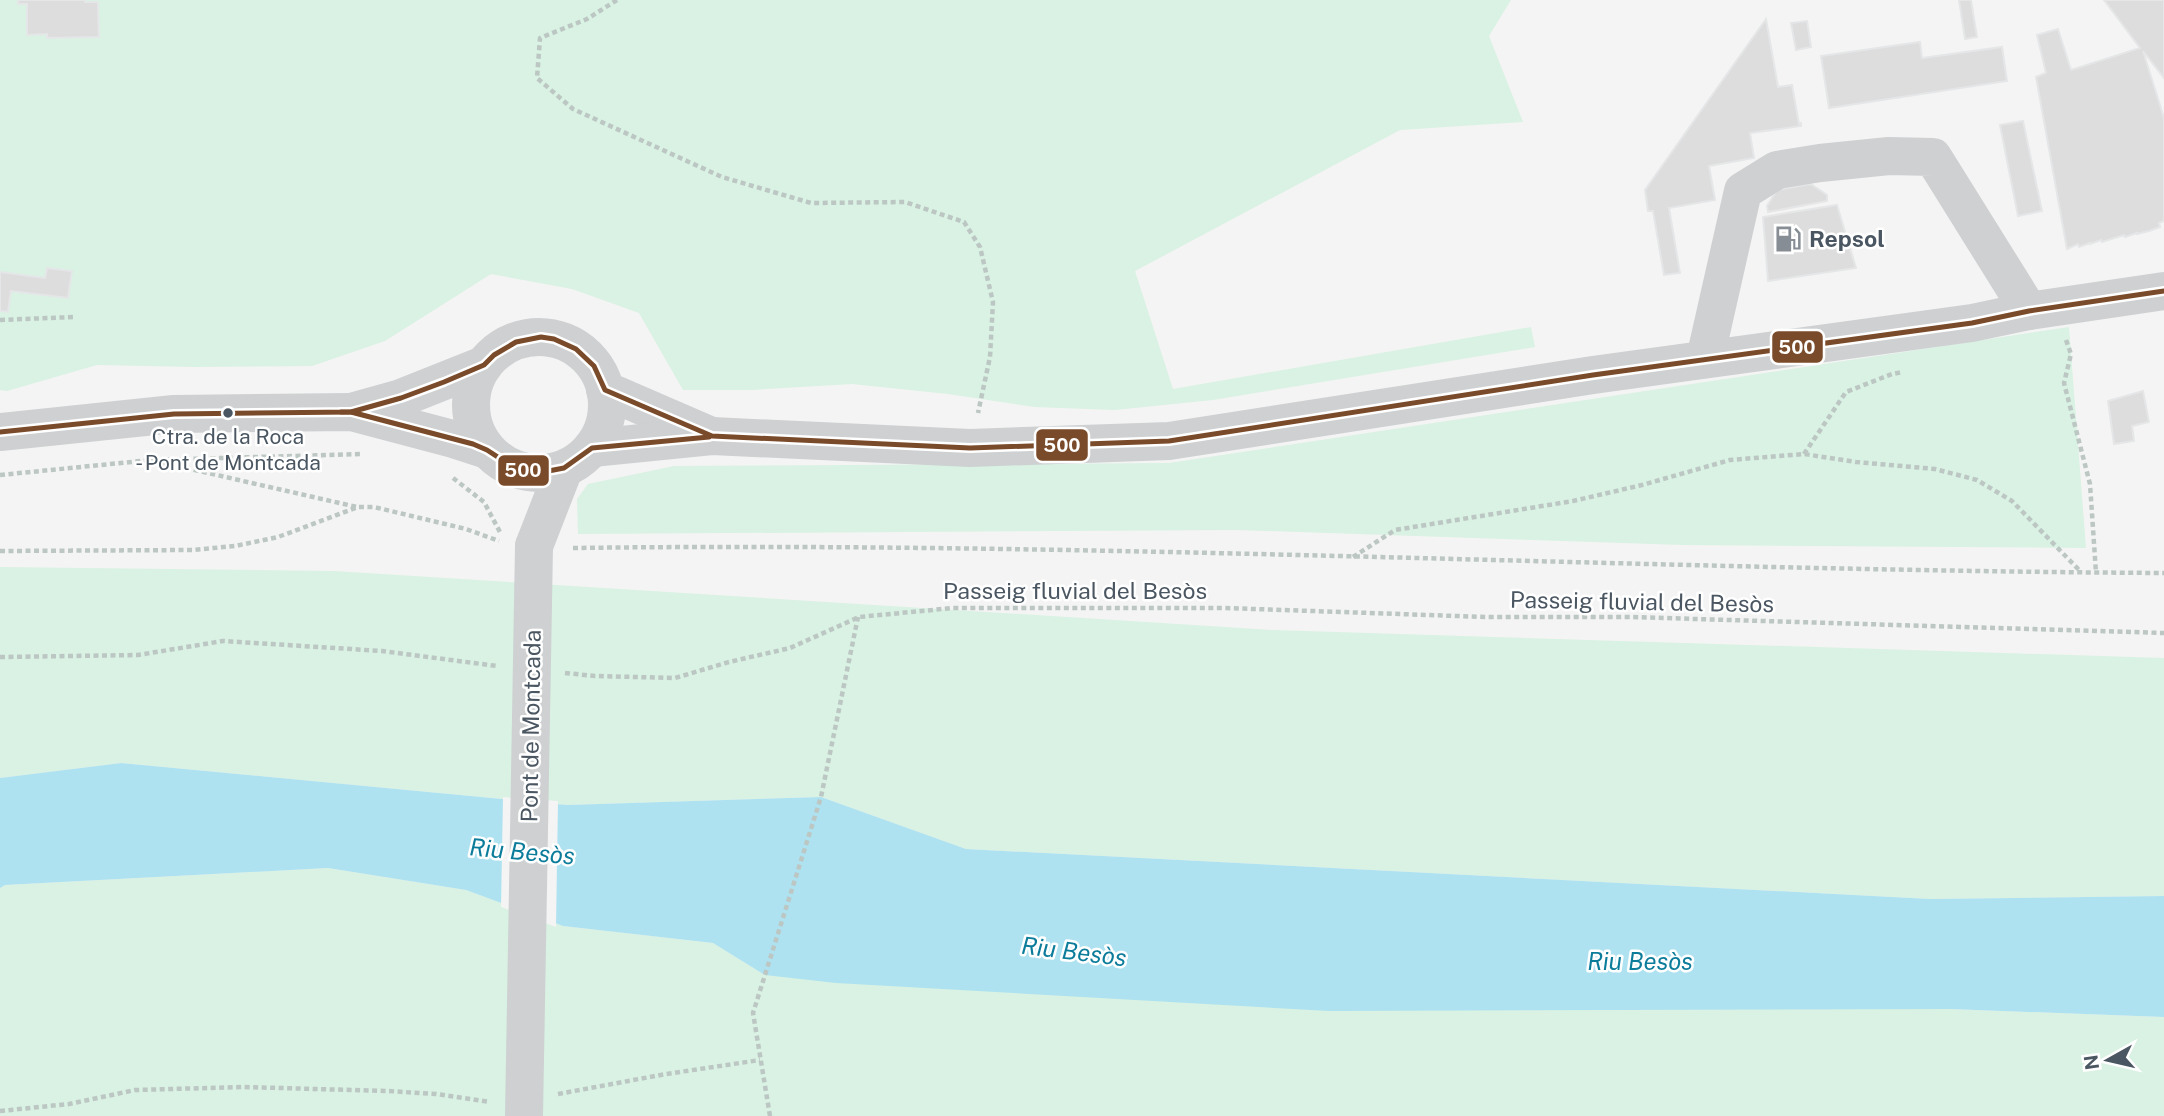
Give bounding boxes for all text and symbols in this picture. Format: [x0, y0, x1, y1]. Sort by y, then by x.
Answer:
fuel station icon: Repsol [1773, 224, 1803, 254]
place label: Repsol [1809, 225, 1885, 252]
line badge: 500 [1771, 330, 1824, 364]
text: 500 [1778, 336, 1816, 358]
marker: Ctra. de la Roca - Pont de Montcada [221, 406, 235, 420]
place label: Ctra. de la Roca - Pont de Montcada [135, 424, 321, 475]
line badge: 500 [1035, 428, 1089, 462]
text: 500 [1043, 434, 1081, 456]
line badge: 500 [497, 454, 550, 487]
text: 500 [504, 459, 542, 481]
street label: Passeig fluvial del Besòs [943, 577, 1207, 604]
street label: Passeig fluvial del Besòs [1510, 586, 1774, 617]
street label: Pont de Montcada [515, 629, 546, 823]
water label: Riu Besòs [468, 832, 576, 870]
water label: Riu Besòs [1020, 931, 1129, 971]
water label: Riu Besòs [1587, 947, 1693, 975]
north arrow [2073, 1025, 2143, 1095]
text: N [2079, 1053, 2103, 1071]

